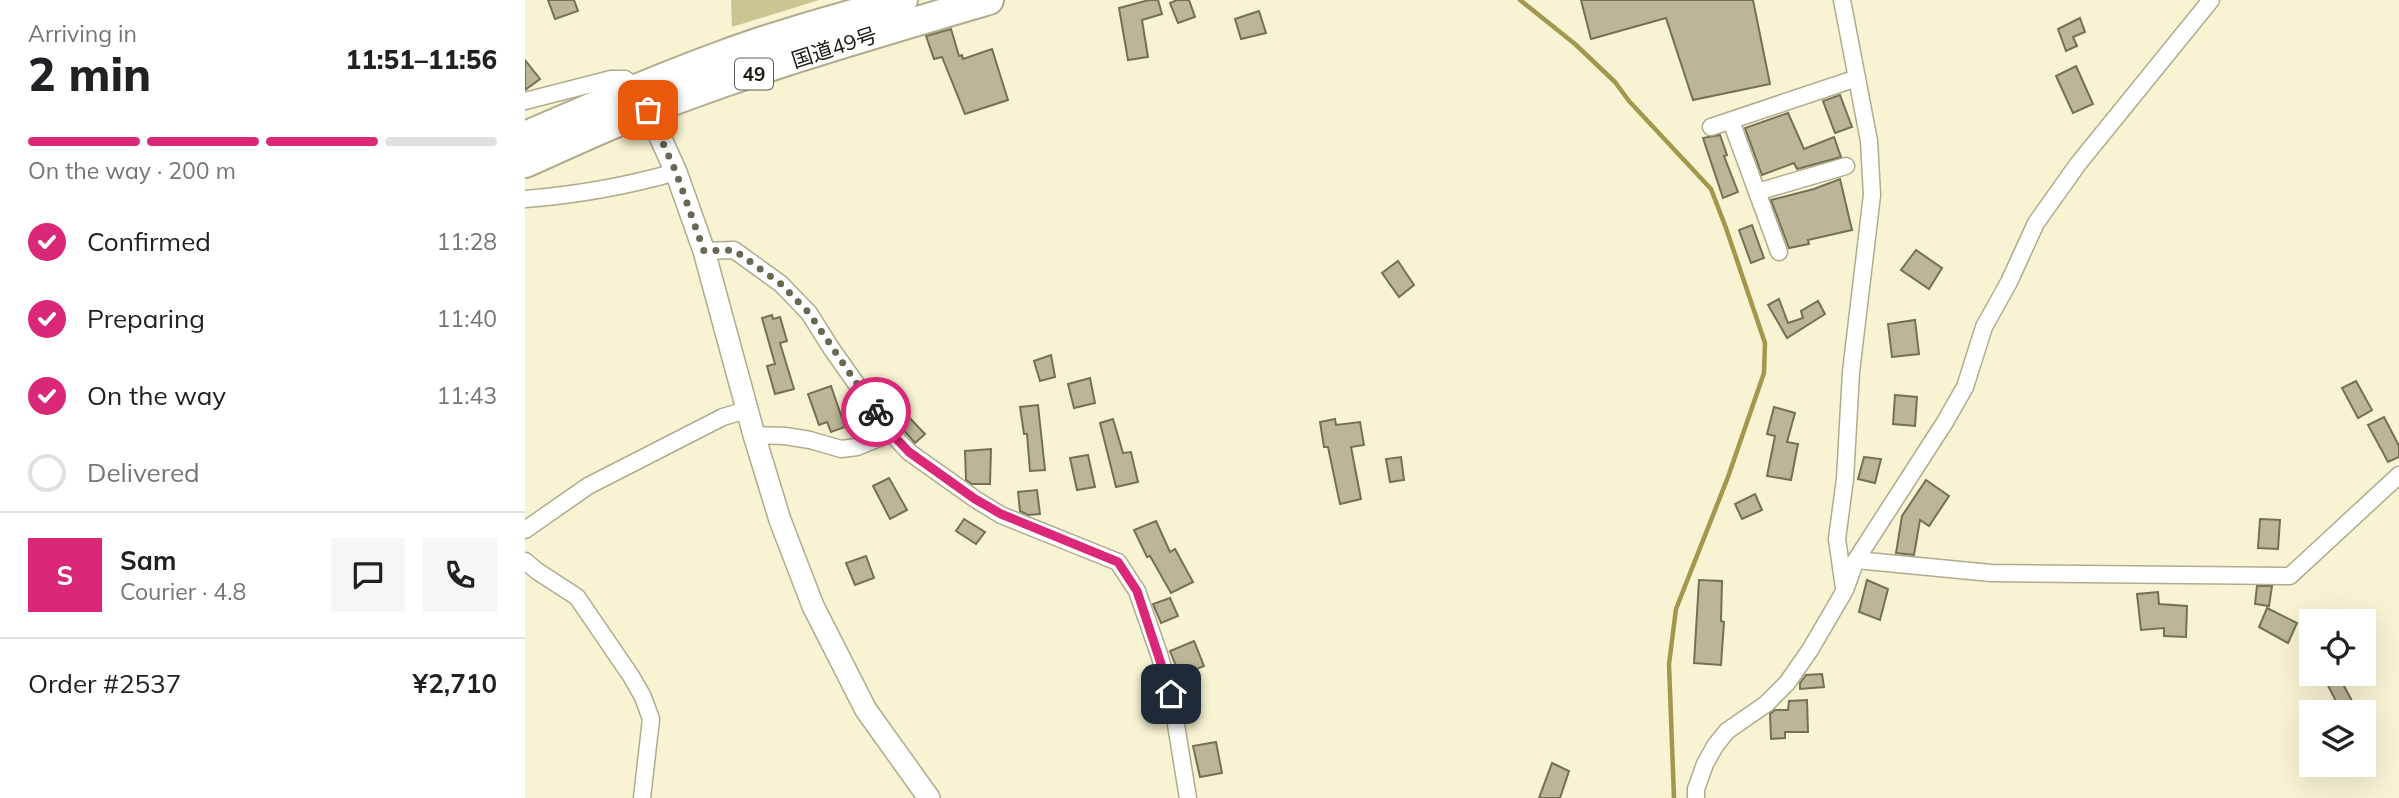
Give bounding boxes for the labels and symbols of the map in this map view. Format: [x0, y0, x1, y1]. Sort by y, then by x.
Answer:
street label: 国道49号 [788, 21, 880, 73]
road number: 49 [735, 58, 773, 90]
pin [618, 80, 678, 140]
courier [841, 377, 911, 447]
pin [1141, 664, 1201, 724]

